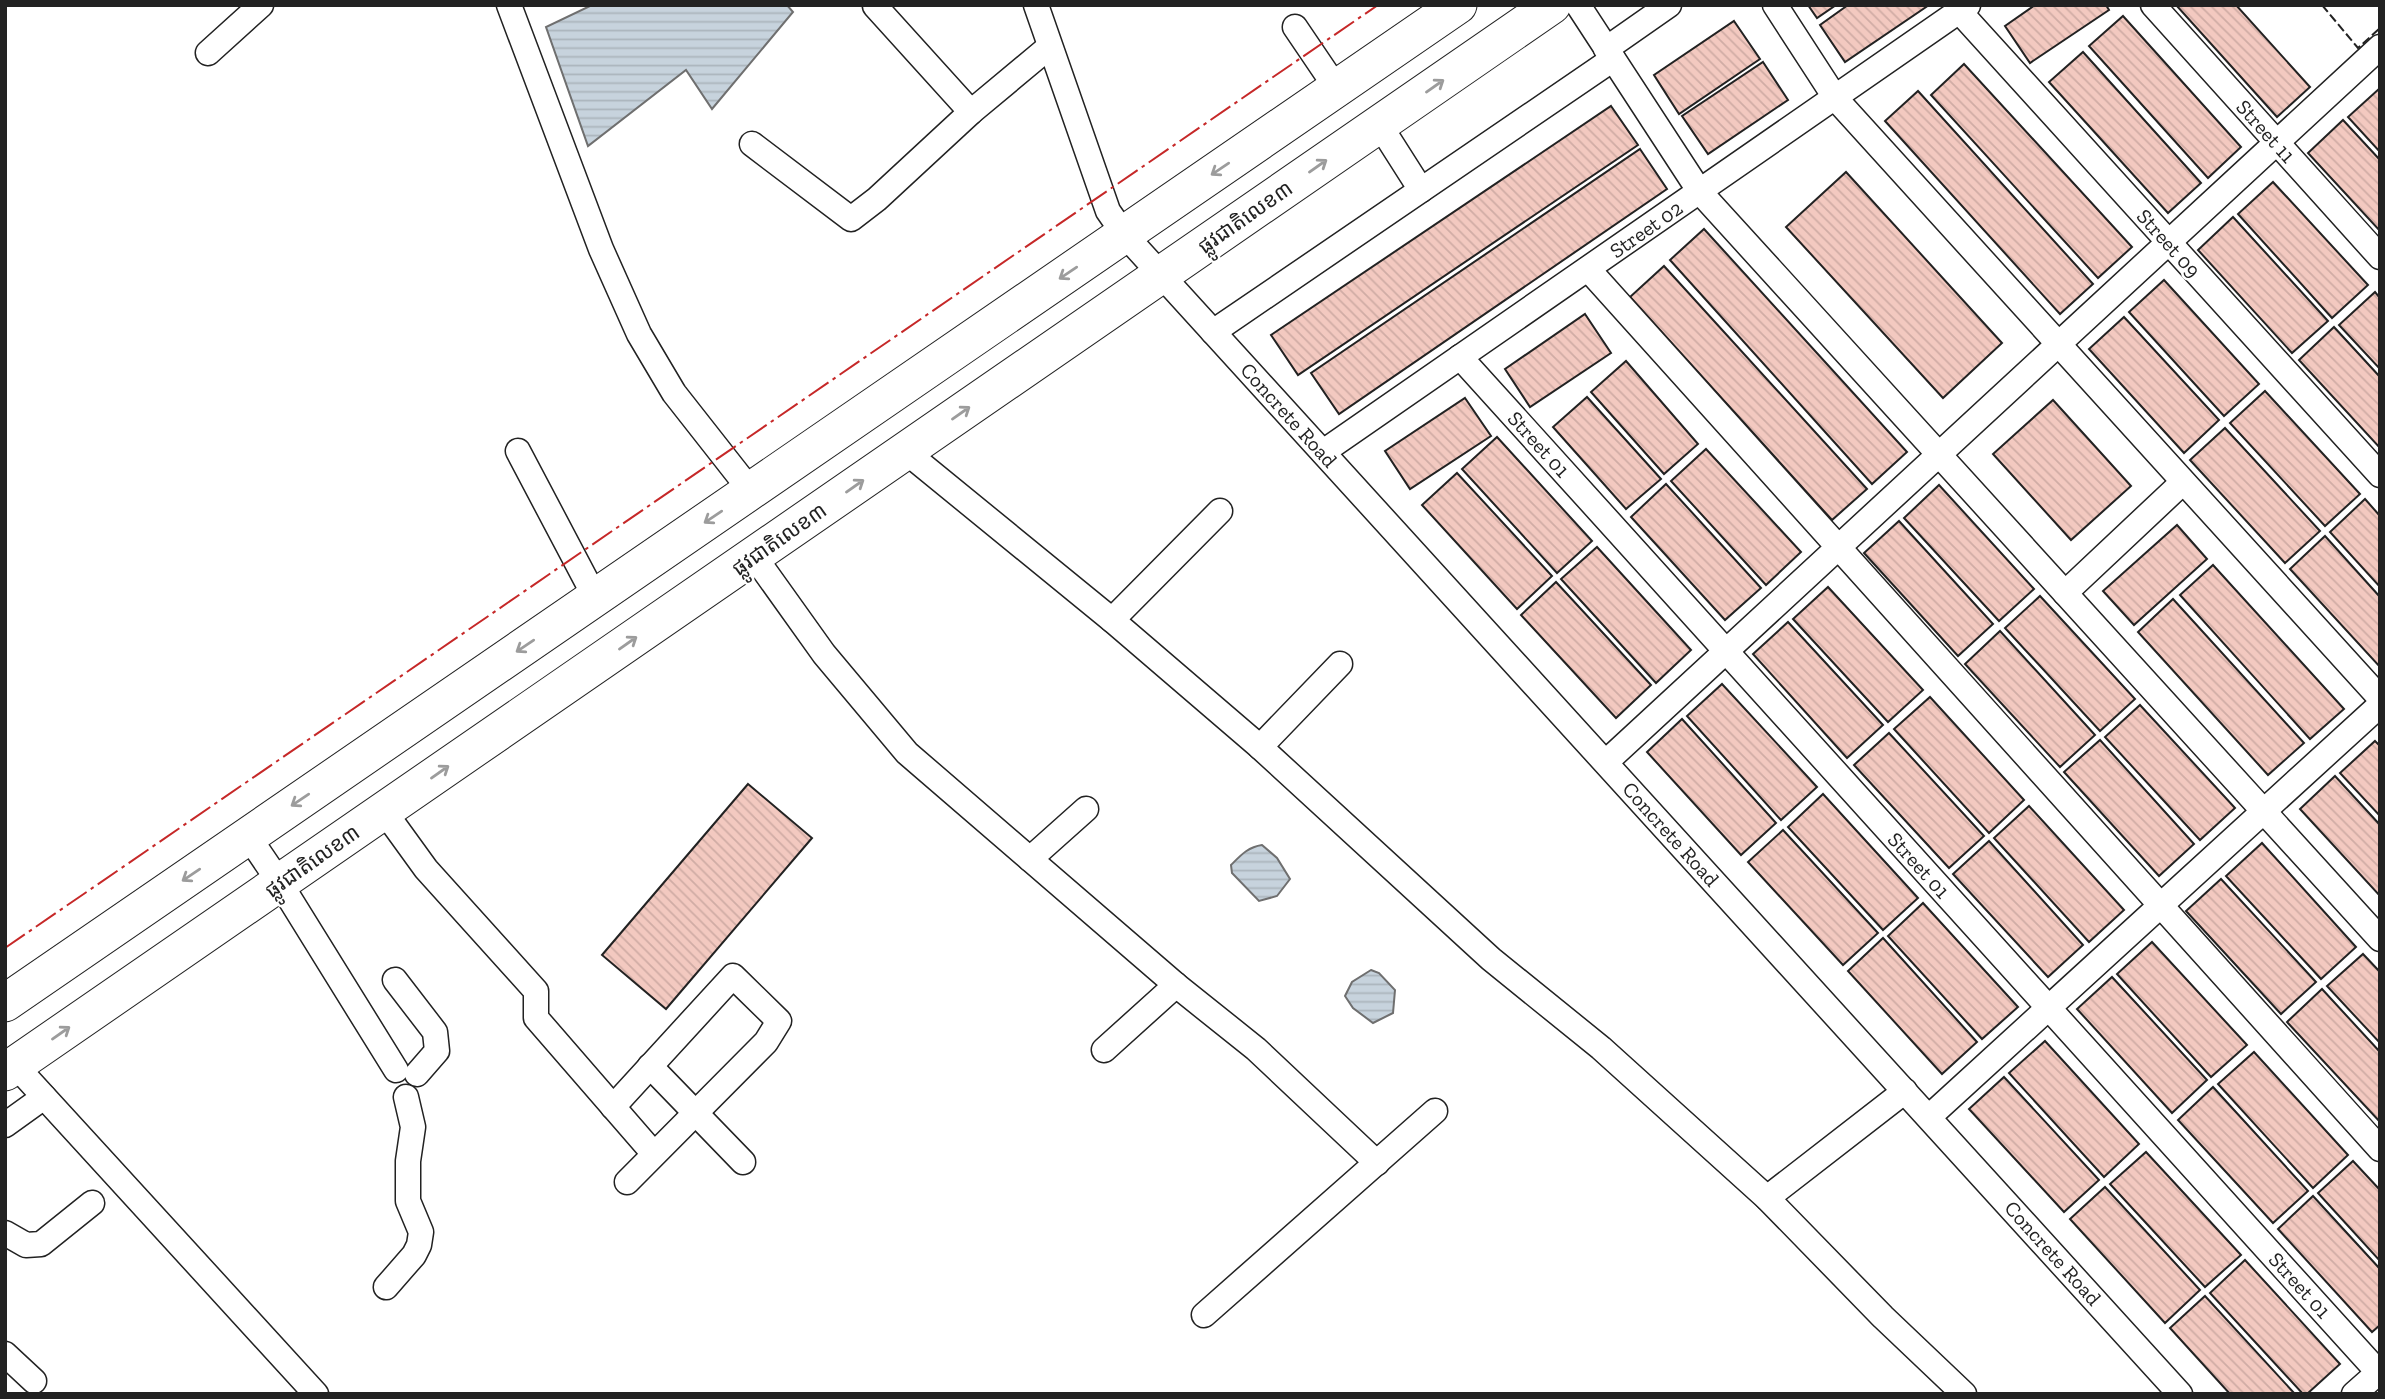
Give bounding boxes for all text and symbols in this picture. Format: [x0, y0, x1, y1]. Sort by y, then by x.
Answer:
one-way arrow [1425, 79, 1444, 93]
street label: Street 11 [2231, 94, 2301, 168]
one-way arrow [1308, 159, 1328, 173]
one-way arrow [1211, 161, 1230, 176]
street label: ផ្លូវជាតិលេខ៣ [1193, 175, 1301, 265]
street label: Street 02 [1605, 195, 1687, 263]
street label: Street 09 [2132, 204, 2206, 282]
one-way arrow [1059, 266, 1078, 280]
street label: Concrete Road [1235, 357, 1343, 473]
one-way arrow [951, 406, 970, 420]
street label: Street 01 [1503, 406, 1575, 482]
one-way arrow [845, 479, 864, 493]
street label: ផ្លូវជាតិលេខ៣ [727, 497, 835, 587]
one-way arrow [704, 510, 723, 524]
one-way arrow [618, 636, 637, 650]
one-way arrow [516, 639, 535, 653]
one-way arrow [430, 765, 450, 779]
street label: Concrete Road [1617, 776, 1725, 892]
one-way arrow [291, 793, 310, 807]
street label: ផ្លូវជាតិលេខ៣ [260, 819, 368, 909]
street label: Street 01 [1883, 827, 1955, 903]
one-way arrow [182, 867, 201, 882]
one-way arrow [51, 1026, 71, 1040]
street label: Concrete Road [1999, 1195, 2107, 1311]
street label: Street 01 [2264, 1247, 2336, 1323]

